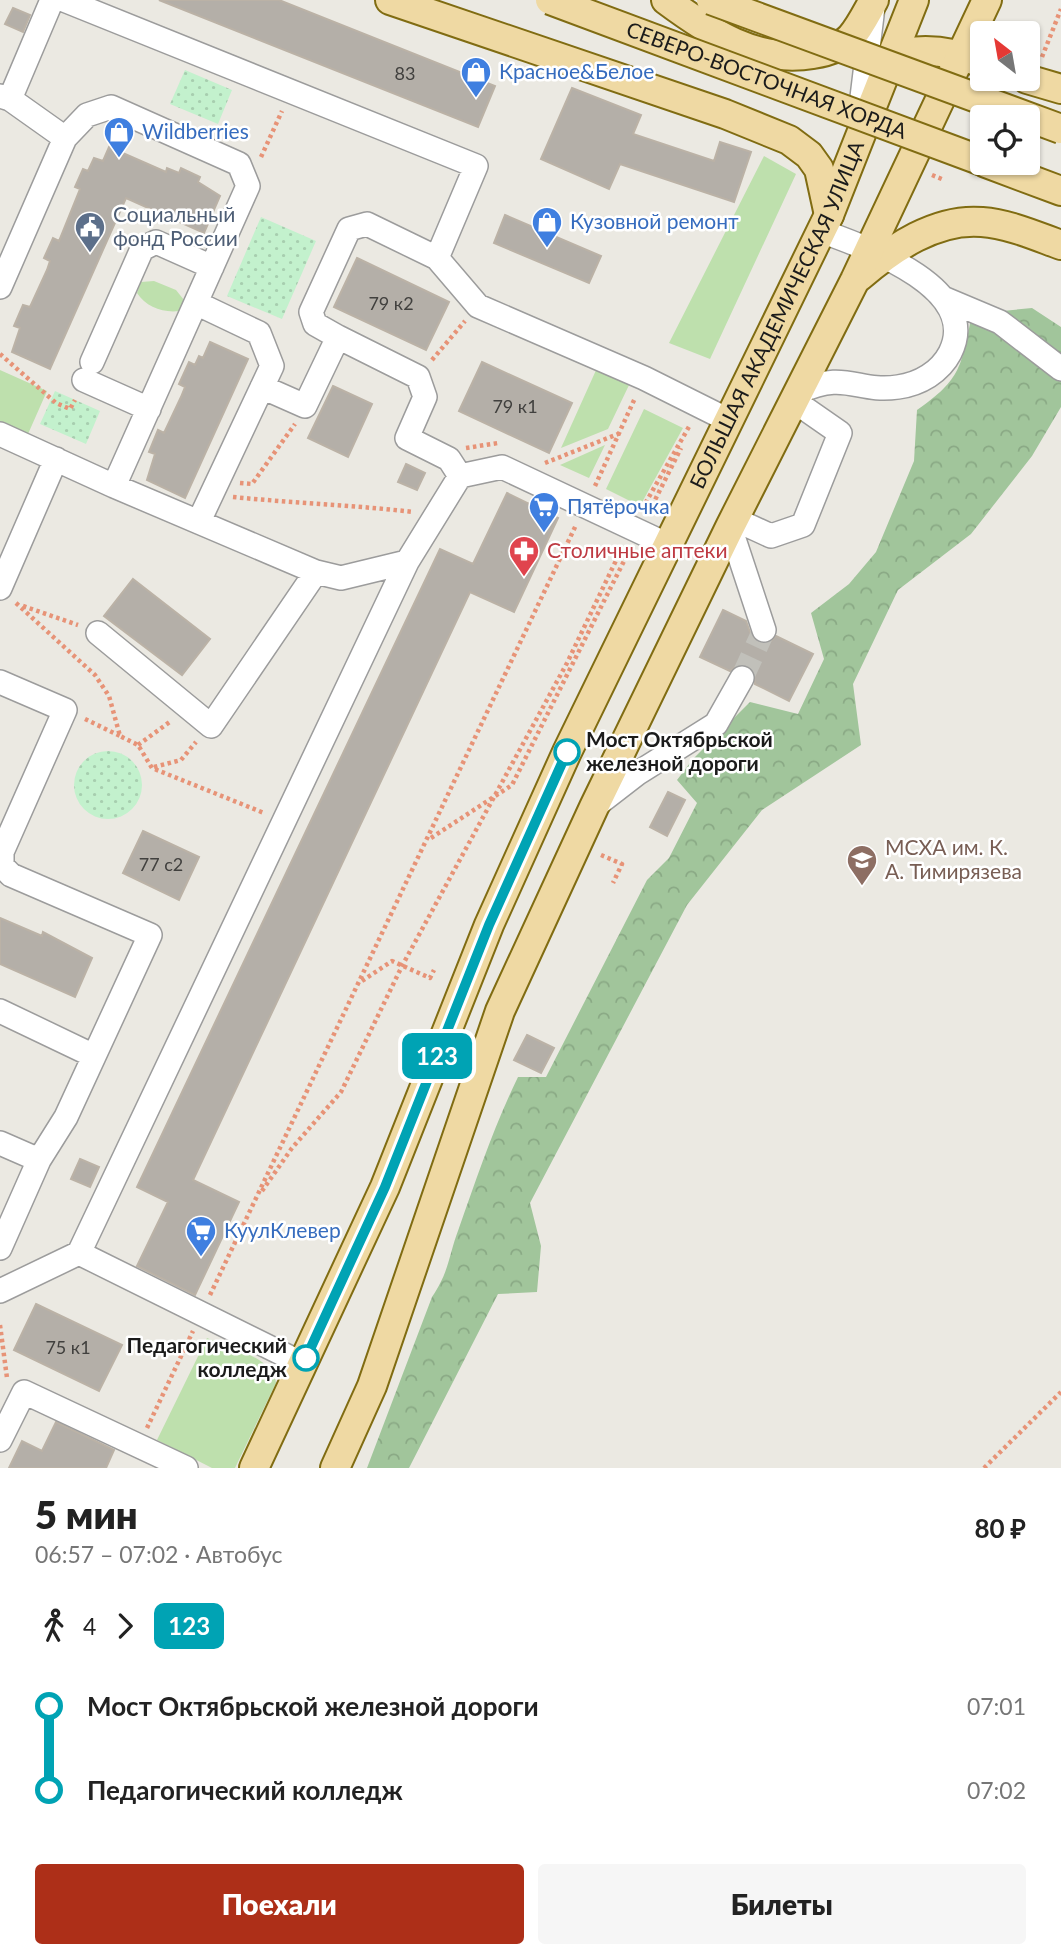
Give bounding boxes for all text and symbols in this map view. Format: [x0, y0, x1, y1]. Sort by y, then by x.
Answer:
street label: СЕВЕРО-ВОСТОЧНАЯ ХОРДА [623, 16, 911, 143]
north arrow [970, 21, 1040, 91]
map controls [970, 21, 1040, 175]
shop icon: Красное&Белое [459, 55, 493, 99]
place label: Красное&Белое [499, 58, 654, 83]
house number: 83 [395, 62, 415, 84]
button: locate [970, 105, 1040, 175]
shop icon: Wildberries [102, 115, 136, 159]
place label: Wildberries [142, 118, 249, 143]
street label: БОЛЬШАЯ АКАДЕМИЧЕСКАЯ УЛИЦА [684, 136, 868, 492]
place label: Социальный фонд России [113, 201, 238, 250]
shop icon: Кузовной ремонт [530, 205, 564, 249]
place label: Кузовной ремонт [570, 208, 739, 233]
public building icon: Социальный фонд России [73, 210, 107, 254]
house number: 79 к2 [368, 292, 414, 314]
house number: 79 к1 [492, 395, 538, 417]
supermarket icon: Пятёрочка [527, 490, 561, 534]
place label: Пятёрочка [567, 493, 670, 518]
pharmacy icon: Столичные аптеки [507, 534, 541, 578]
place label: Столичные аптеки [547, 537, 727, 562]
place label: Мост Октябрьской железной дороги [586, 726, 773, 775]
marker: Мост Октябрьской железной дороги [554, 739, 580, 765]
place label: МСХА им. К. А. Тимирязева [885, 834, 1022, 883]
school or university icon: МСХА им. К. А. Тимирязева [845, 843, 879, 887]
house number: 77 с2 [139, 853, 183, 875]
line badge: 123 [397, 1033, 477, 1079]
text: 123 [416, 1041, 458, 1070]
supermarket icon: КуулКлевер [184, 1214, 218, 1258]
place label: КуулКлевер [224, 1217, 341, 1242]
place label: Педагогический колледж [127, 1332, 287, 1381]
house number: 75 к1 [45, 1336, 91, 1358]
marker: Педагогический колледж [293, 1345, 319, 1371]
text: 5 мин [35, 1491, 138, 1537]
text: 80 ₽ [974, 1512, 1026, 1544]
text: 06:57 – 07:02 · Автобус [35, 1540, 283, 1568]
icon: walk [35, 1607, 73, 1645]
icon: forward [106, 1607, 144, 1645]
text: 123 [168, 1611, 210, 1640]
text: 4 [83, 1612, 96, 1640]
text: Мост Октябрьской железной дороги [87, 1690, 539, 1722]
text: 07:01 [967, 1692, 1026, 1720]
text: Педагогический колледж [87, 1774, 403, 1806]
text: 07:02 [967, 1776, 1026, 1804]
button: Поехали [35, 1864, 524, 1944]
button: Билеты [538, 1864, 1026, 1944]

